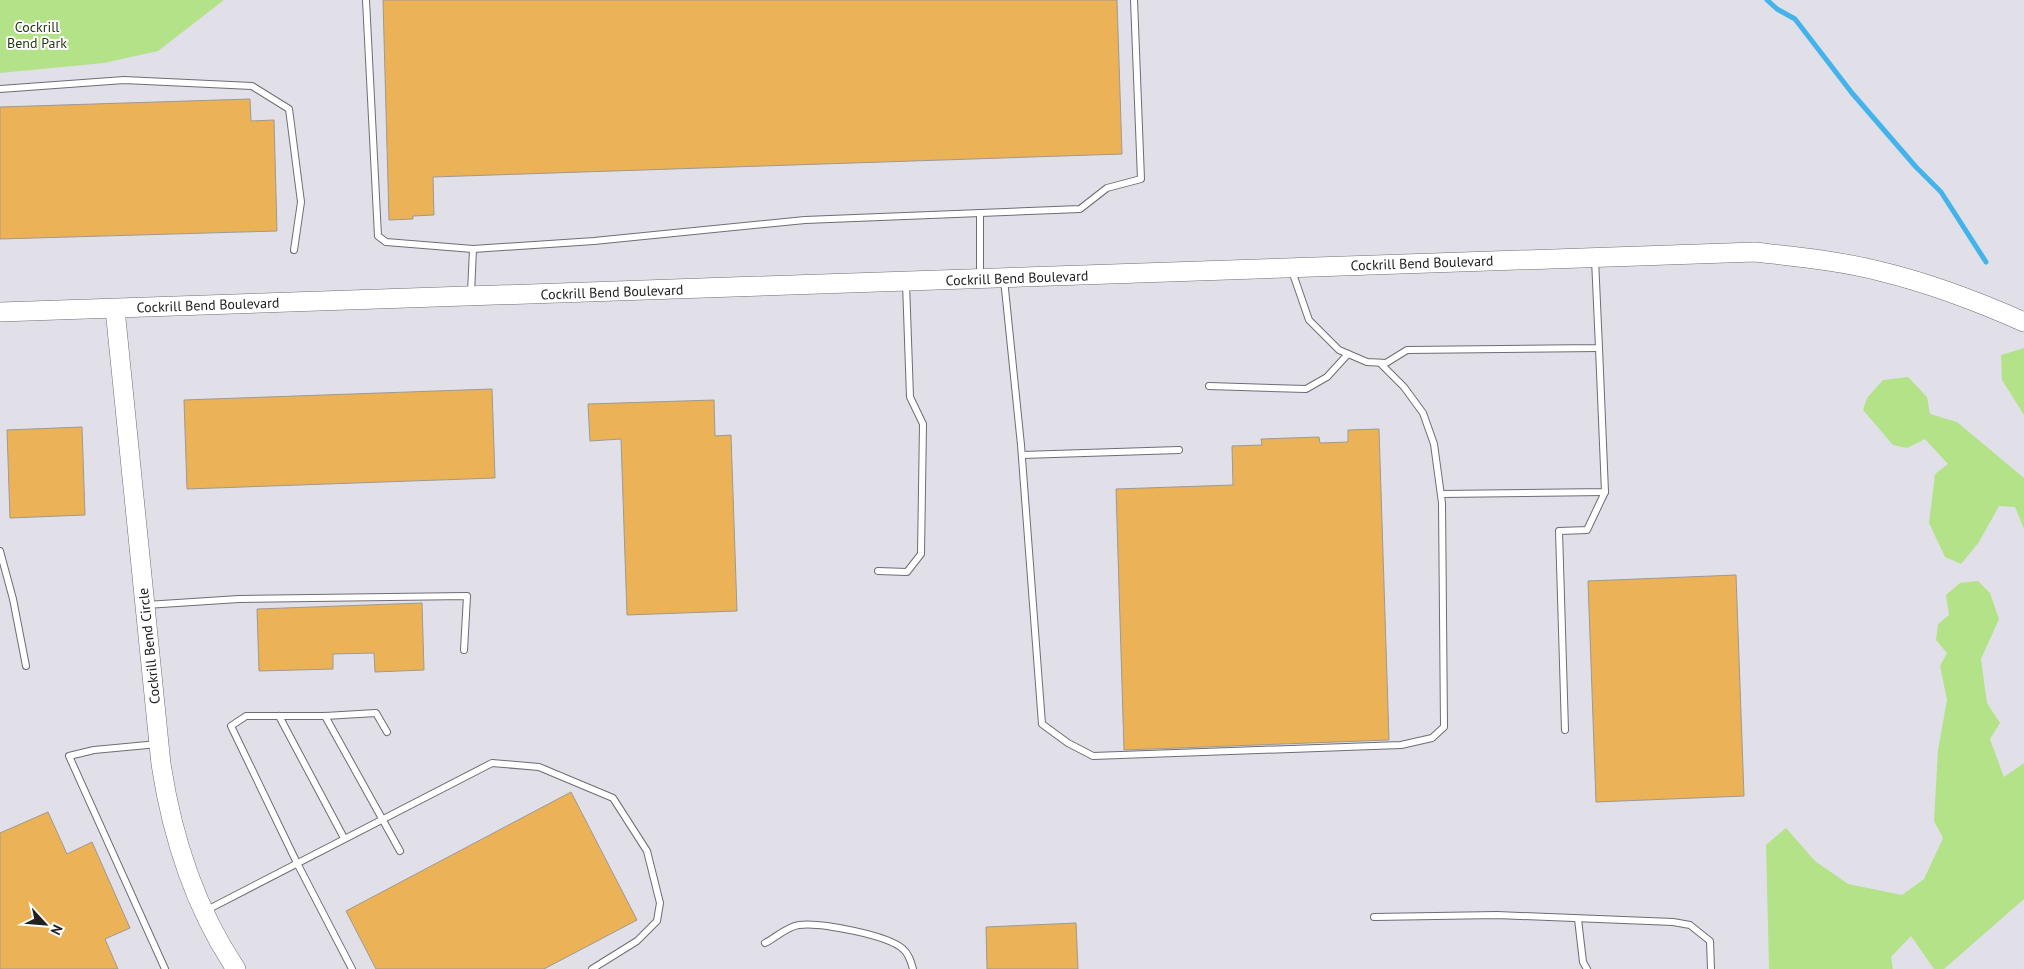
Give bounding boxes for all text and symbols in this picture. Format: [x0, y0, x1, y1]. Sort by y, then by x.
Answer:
park label: Cockrill Bend Park [7, 18, 67, 52]
street label: Cockrill Bend Boulevard [1350, 252, 1494, 274]
street label: Cockrill Bend Boulevard [945, 267, 1089, 289]
street label: Cockrill Bend Boulevard [540, 281, 684, 303]
street label: Cockrill Bend Boulevard [136, 294, 280, 316]
street label: Cockrill Bend Circle [134, 587, 164, 705]
north arrow [20, 899, 70, 949]
text: N [47, 922, 67, 938]

